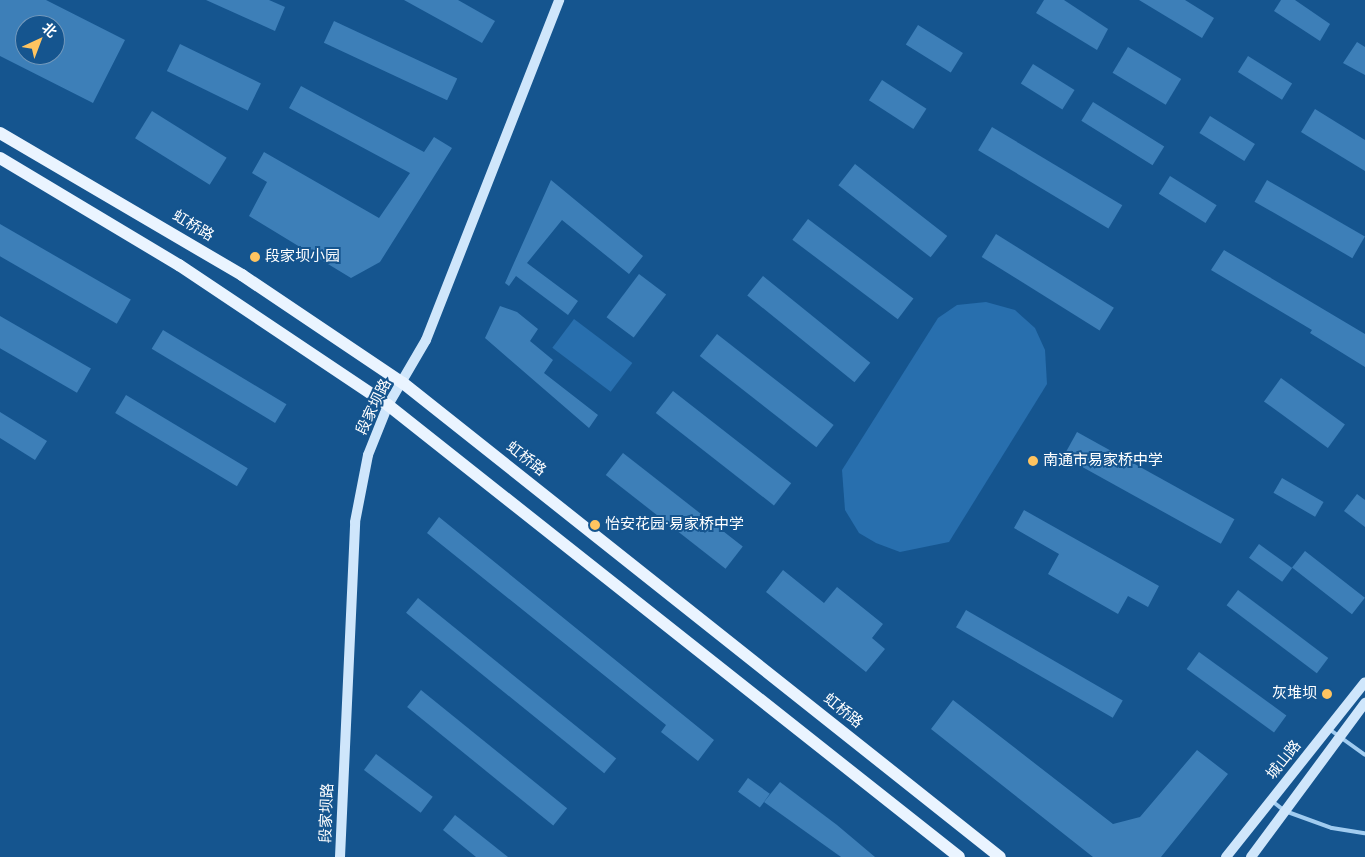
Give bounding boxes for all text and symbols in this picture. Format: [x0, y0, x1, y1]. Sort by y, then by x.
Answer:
north arrow [15, 15, 65, 65]
text: 北 [39, 19, 60, 40]
street label: 虹桥路 [169, 207, 217, 245]
place label: 段家坝小园 [265, 248, 340, 266]
marker: 段家坝小园 [249, 251, 261, 263]
street label: 段家坝路 [353, 376, 395, 438]
street label: 虹桥路 [503, 438, 549, 480]
place label: 南通市易家桥中学 [1043, 452, 1163, 470]
marker: 南通市易家桥中学 [1027, 455, 1039, 467]
place label: 怡安花园·易家桥中学 [605, 516, 744, 534]
marker: 怡安花园·易家桥中学 [589, 519, 601, 531]
place label: 灰堆坝 [1272, 685, 1317, 703]
marker: 灰堆坝 [1321, 688, 1333, 700]
street label: 虹桥路 [820, 690, 866, 732]
street label: 城山路 [1263, 737, 1305, 783]
street label: 段家坝路 [317, 783, 337, 843]

